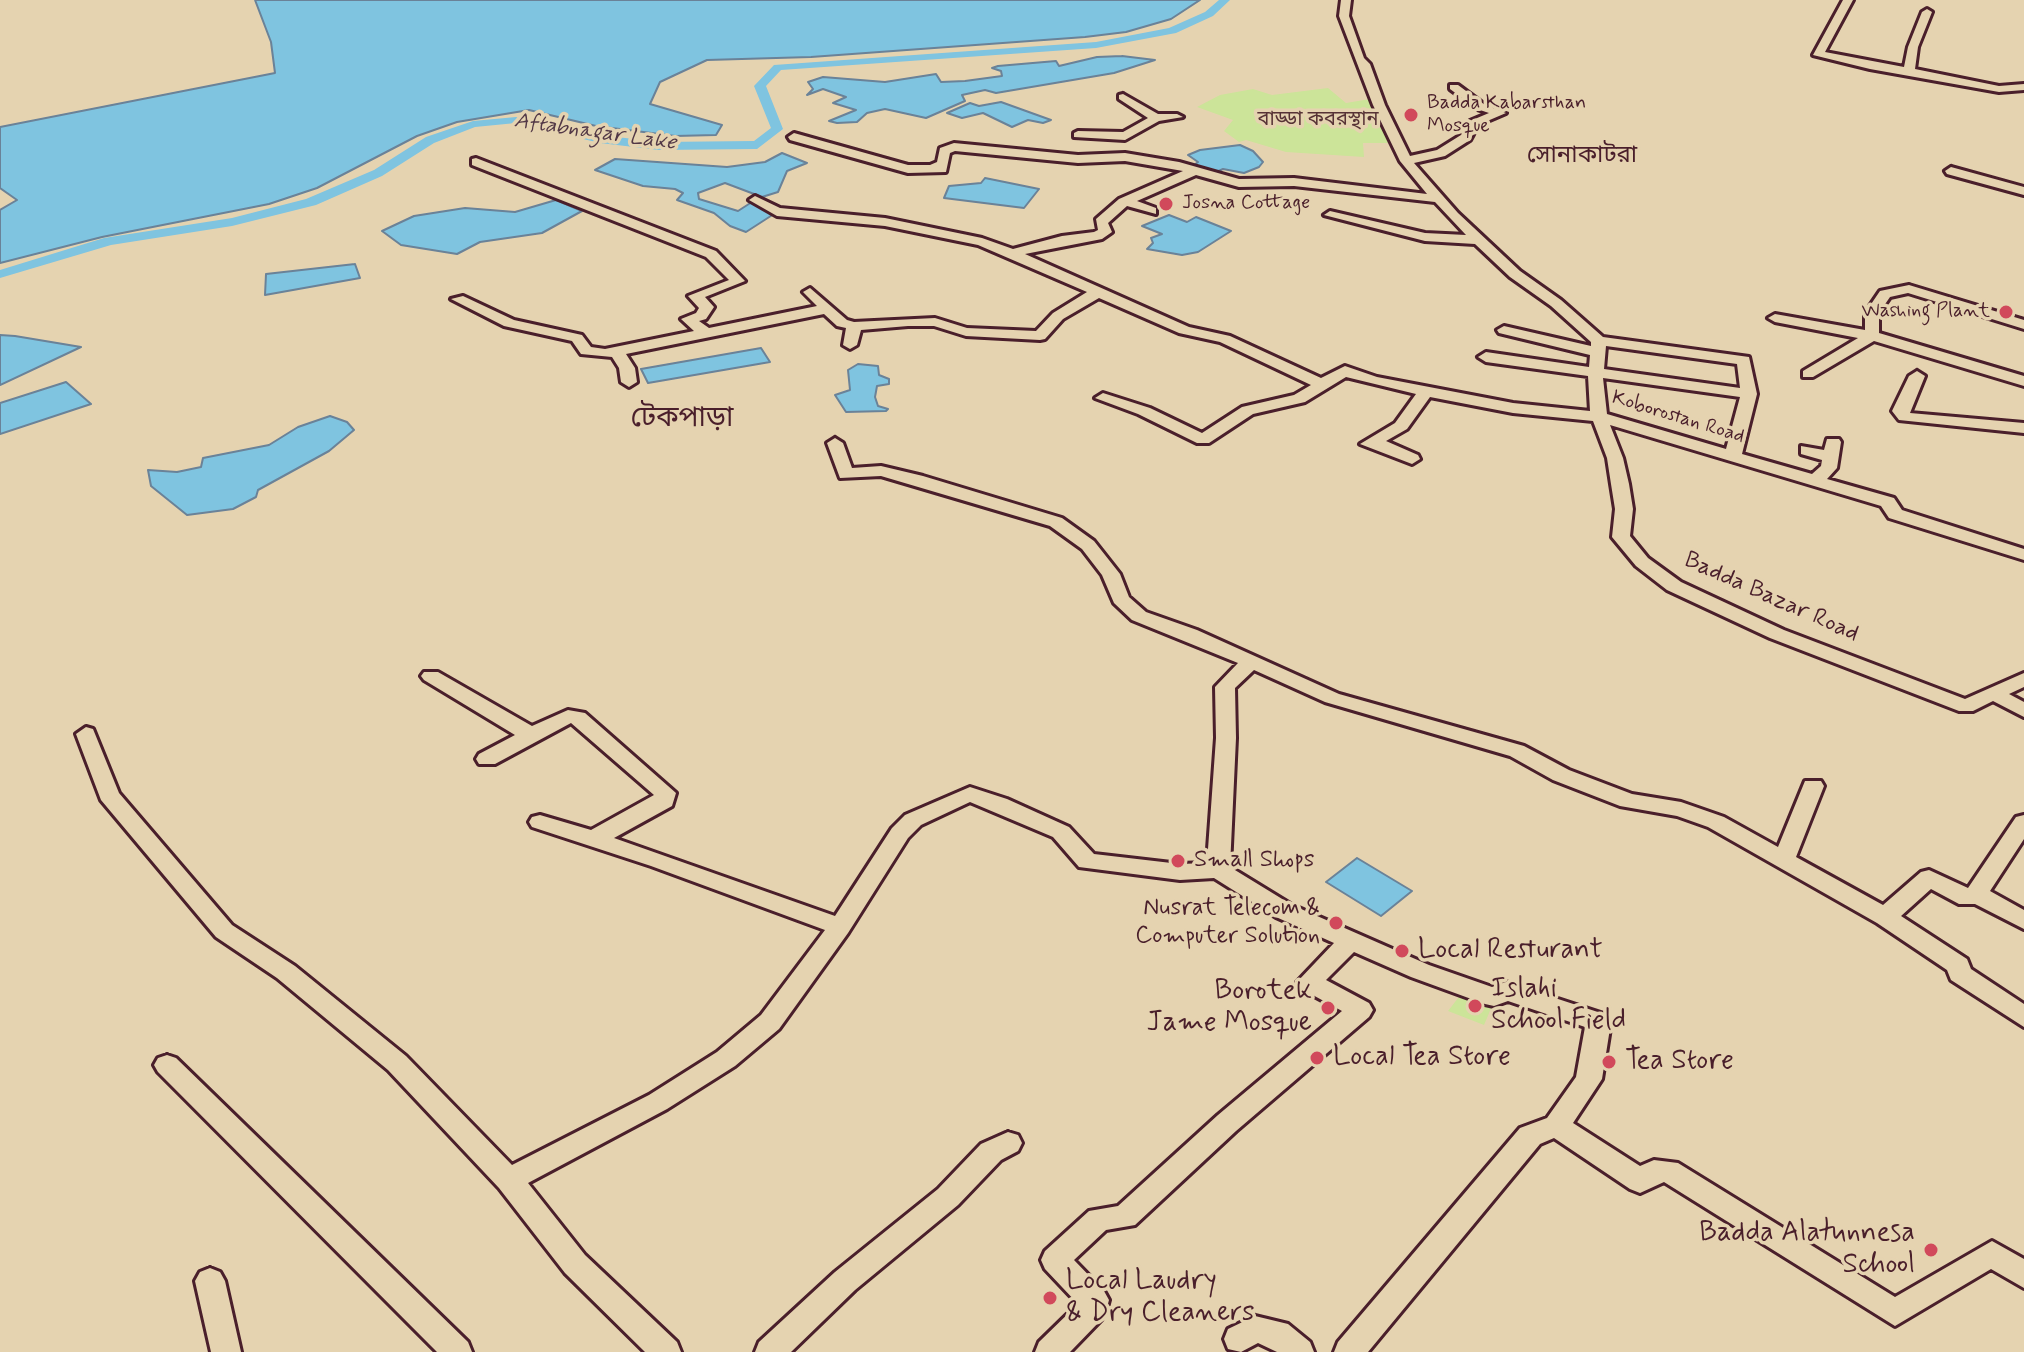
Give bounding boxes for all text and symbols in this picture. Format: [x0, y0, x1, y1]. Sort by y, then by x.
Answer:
place label: Badda Kabarsthan Mosque [1427, 92, 1586, 139]
marker: Badda Kabarsthan Mosque [1402, 106, 1420, 124]
water label: Aftabnagar Lake [512, 109, 678, 157]
park label: বাড্ডা কবরস্থান [1257, 109, 1379, 133]
district label: সোনাকাটরা [1527, 143, 1637, 171]
place label: Josna Cottage [1182, 192, 1310, 216]
marker: Josna Cottage [1157, 195, 1175, 213]
place label: Washing Plant [1862, 300, 1990, 324]
marker: Washing Plant [1997, 303, 2015, 321]
street label: Koborostan Road [1609, 386, 1747, 450]
district label: টেকপাড়া [631, 403, 733, 437]
street label: Badda Bazar Road [1679, 547, 1863, 649]
place label: Small Shops [1194, 847, 1315, 875]
marker: Small Shops [1169, 852, 1187, 870]
place label: Nusrat Telecom & Computer Solution [1135, 895, 1320, 951]
marker: Nusrat Telecom & Computer Solution [1327, 914, 1345, 932]
place label: Local Resturant [1418, 934, 1603, 968]
marker: Local Resturant [1393, 942, 1411, 960]
place label: Islahi School Field [1491, 973, 1626, 1039]
place label: Borotek Jame Mosque [1147, 975, 1312, 1041]
marker: Islahi School Field [1466, 997, 1484, 1015]
marker: Borotek Jame Mosque [1319, 999, 1337, 1017]
place label: Local Tea Store [1333, 1041, 1511, 1075]
place label: Tea Store [1625, 1045, 1734, 1079]
marker: Local Tea Store [1308, 1049, 1326, 1067]
marker: Tea Store [1600, 1053, 1618, 1071]
place label: Badda Alatunnesa School [1699, 1217, 1915, 1283]
marker: Badda Alatunnesa School [1922, 1241, 1940, 1259]
place label: Local Laudry & Dry Cleaners [1066, 1265, 1254, 1331]
marker: Local Laudry & Dry Cleaners [1041, 1289, 1059, 1307]

